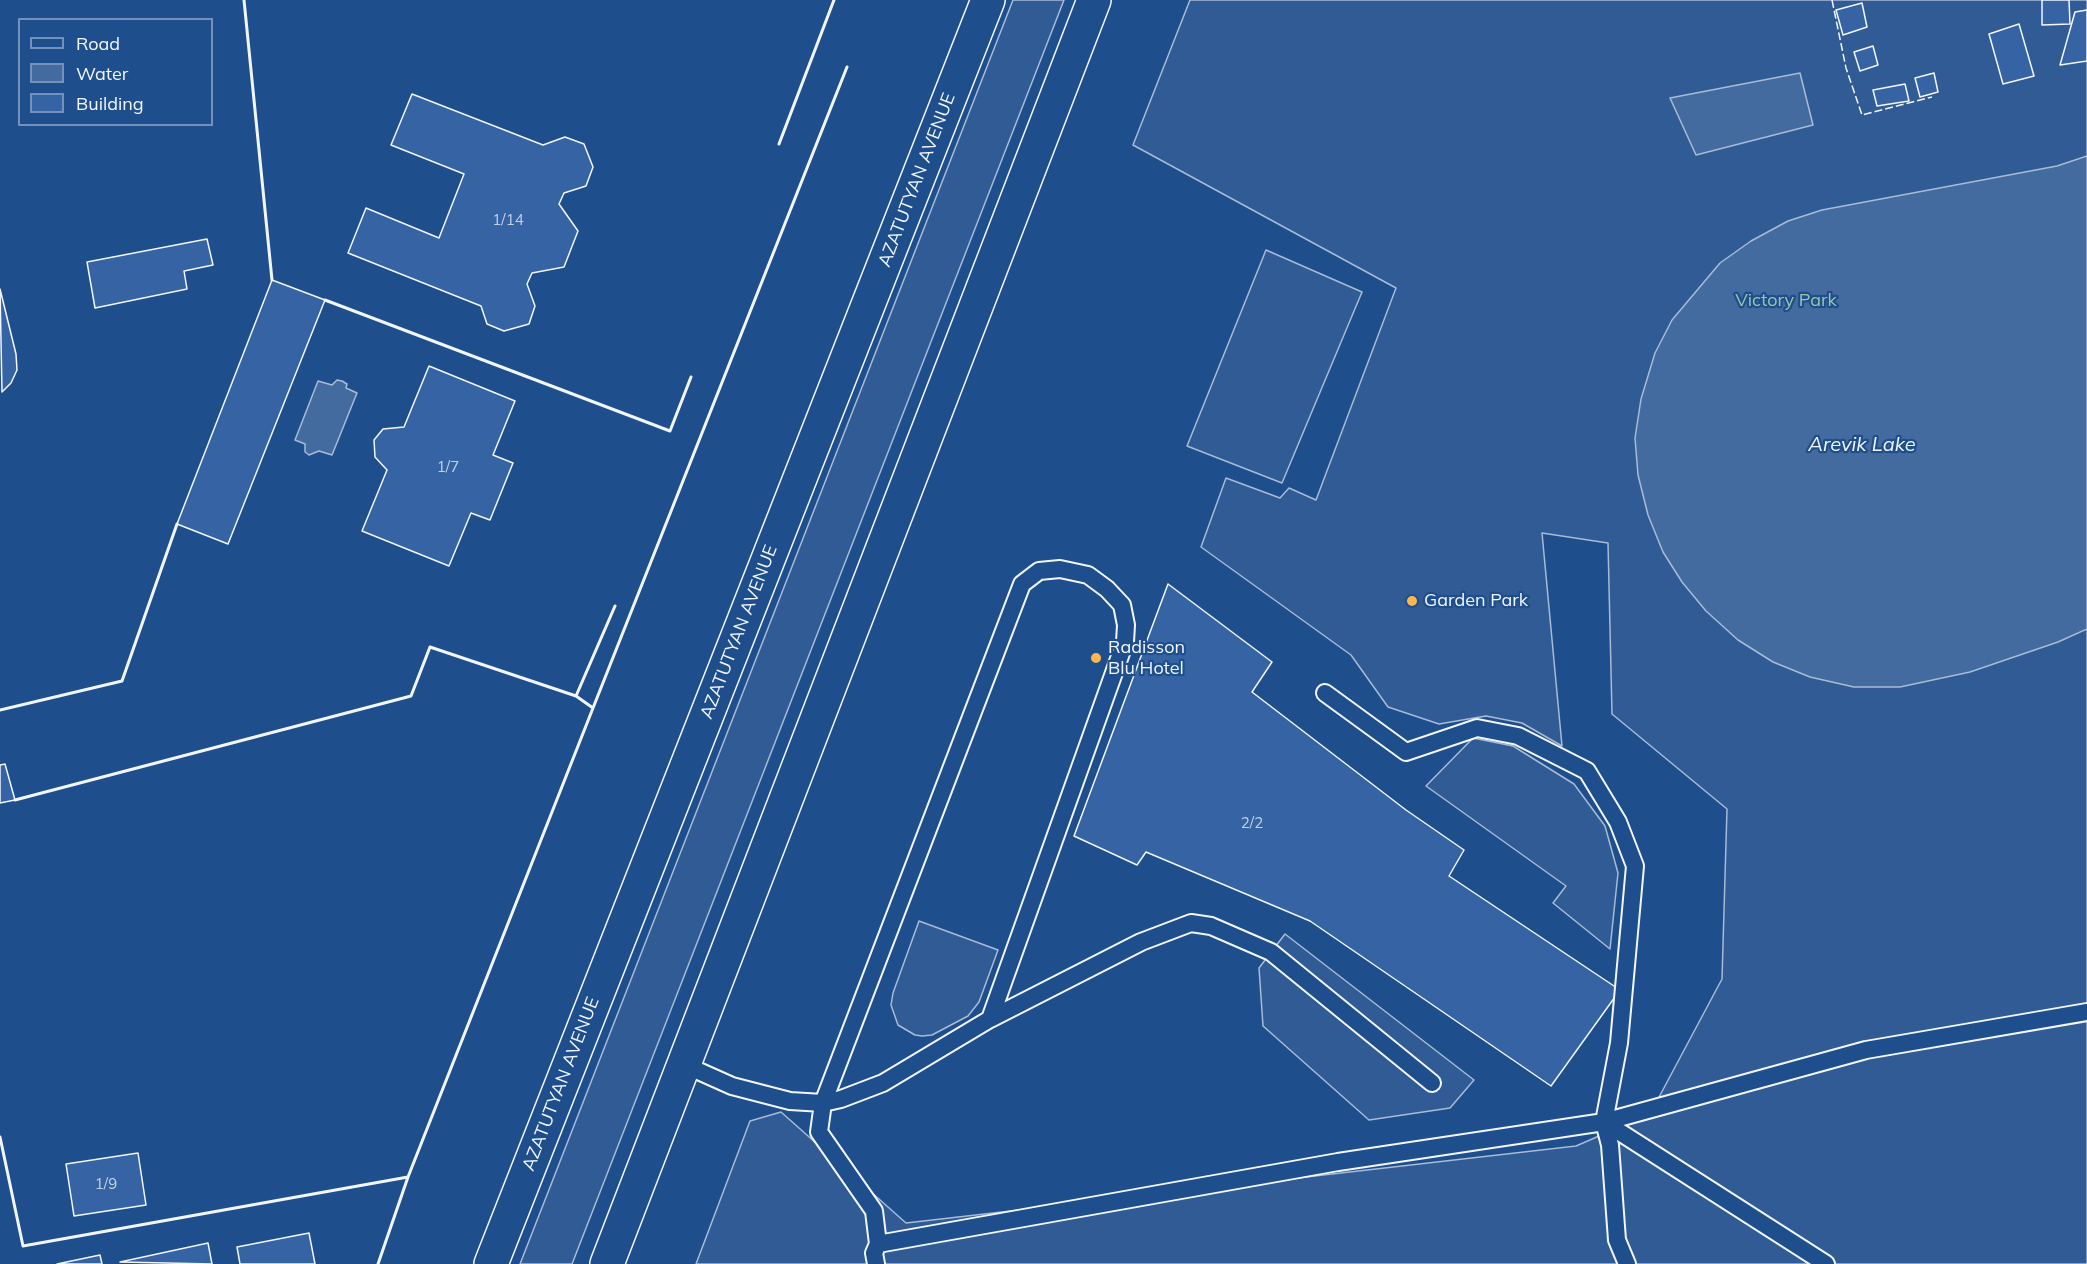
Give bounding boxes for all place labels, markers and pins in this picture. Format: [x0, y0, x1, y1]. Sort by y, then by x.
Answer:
place label: Garden Park [1424, 590, 1528, 612]
marker: Garden Park [1405, 594, 1419, 608]
place label: Radisson Blu Hotel [1108, 637, 1185, 680]
marker: Radisson Blu Hotel [1089, 651, 1103, 665]

